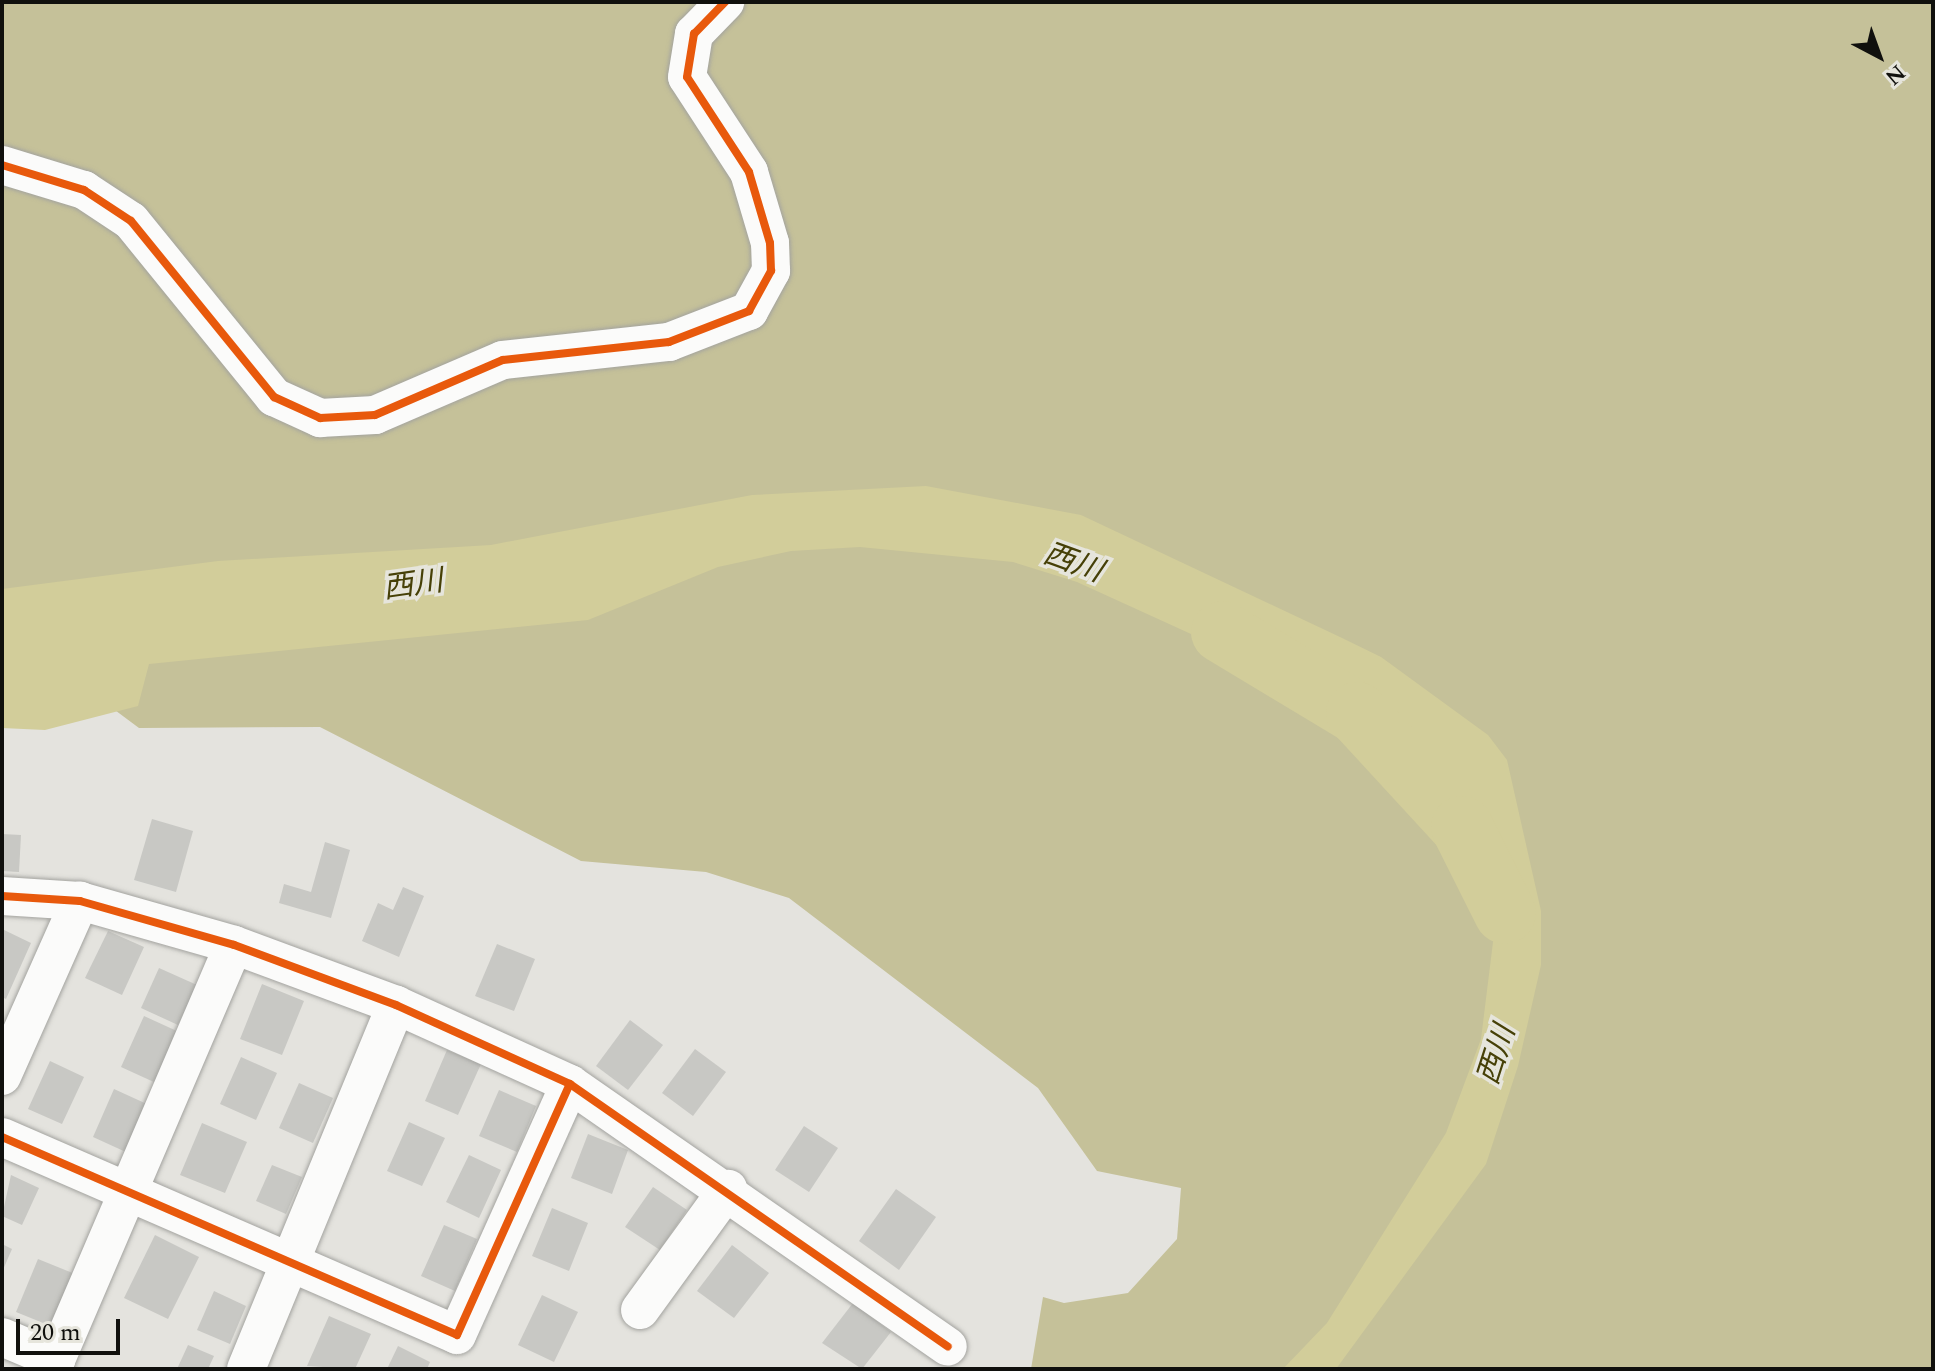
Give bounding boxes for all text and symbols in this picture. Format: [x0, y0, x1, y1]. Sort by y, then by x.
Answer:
north arrow [1839, 16, 1919, 96]
text: N [1877, 56, 1913, 93]
water label: 西川 [1039, 536, 1107, 590]
water label: 西川 [381, 563, 445, 607]
water label: 西川 [1471, 1021, 1523, 1089]
scale bar [20, 1303, 124, 1353]
text: 20 m [30, 1315, 81, 1351]

